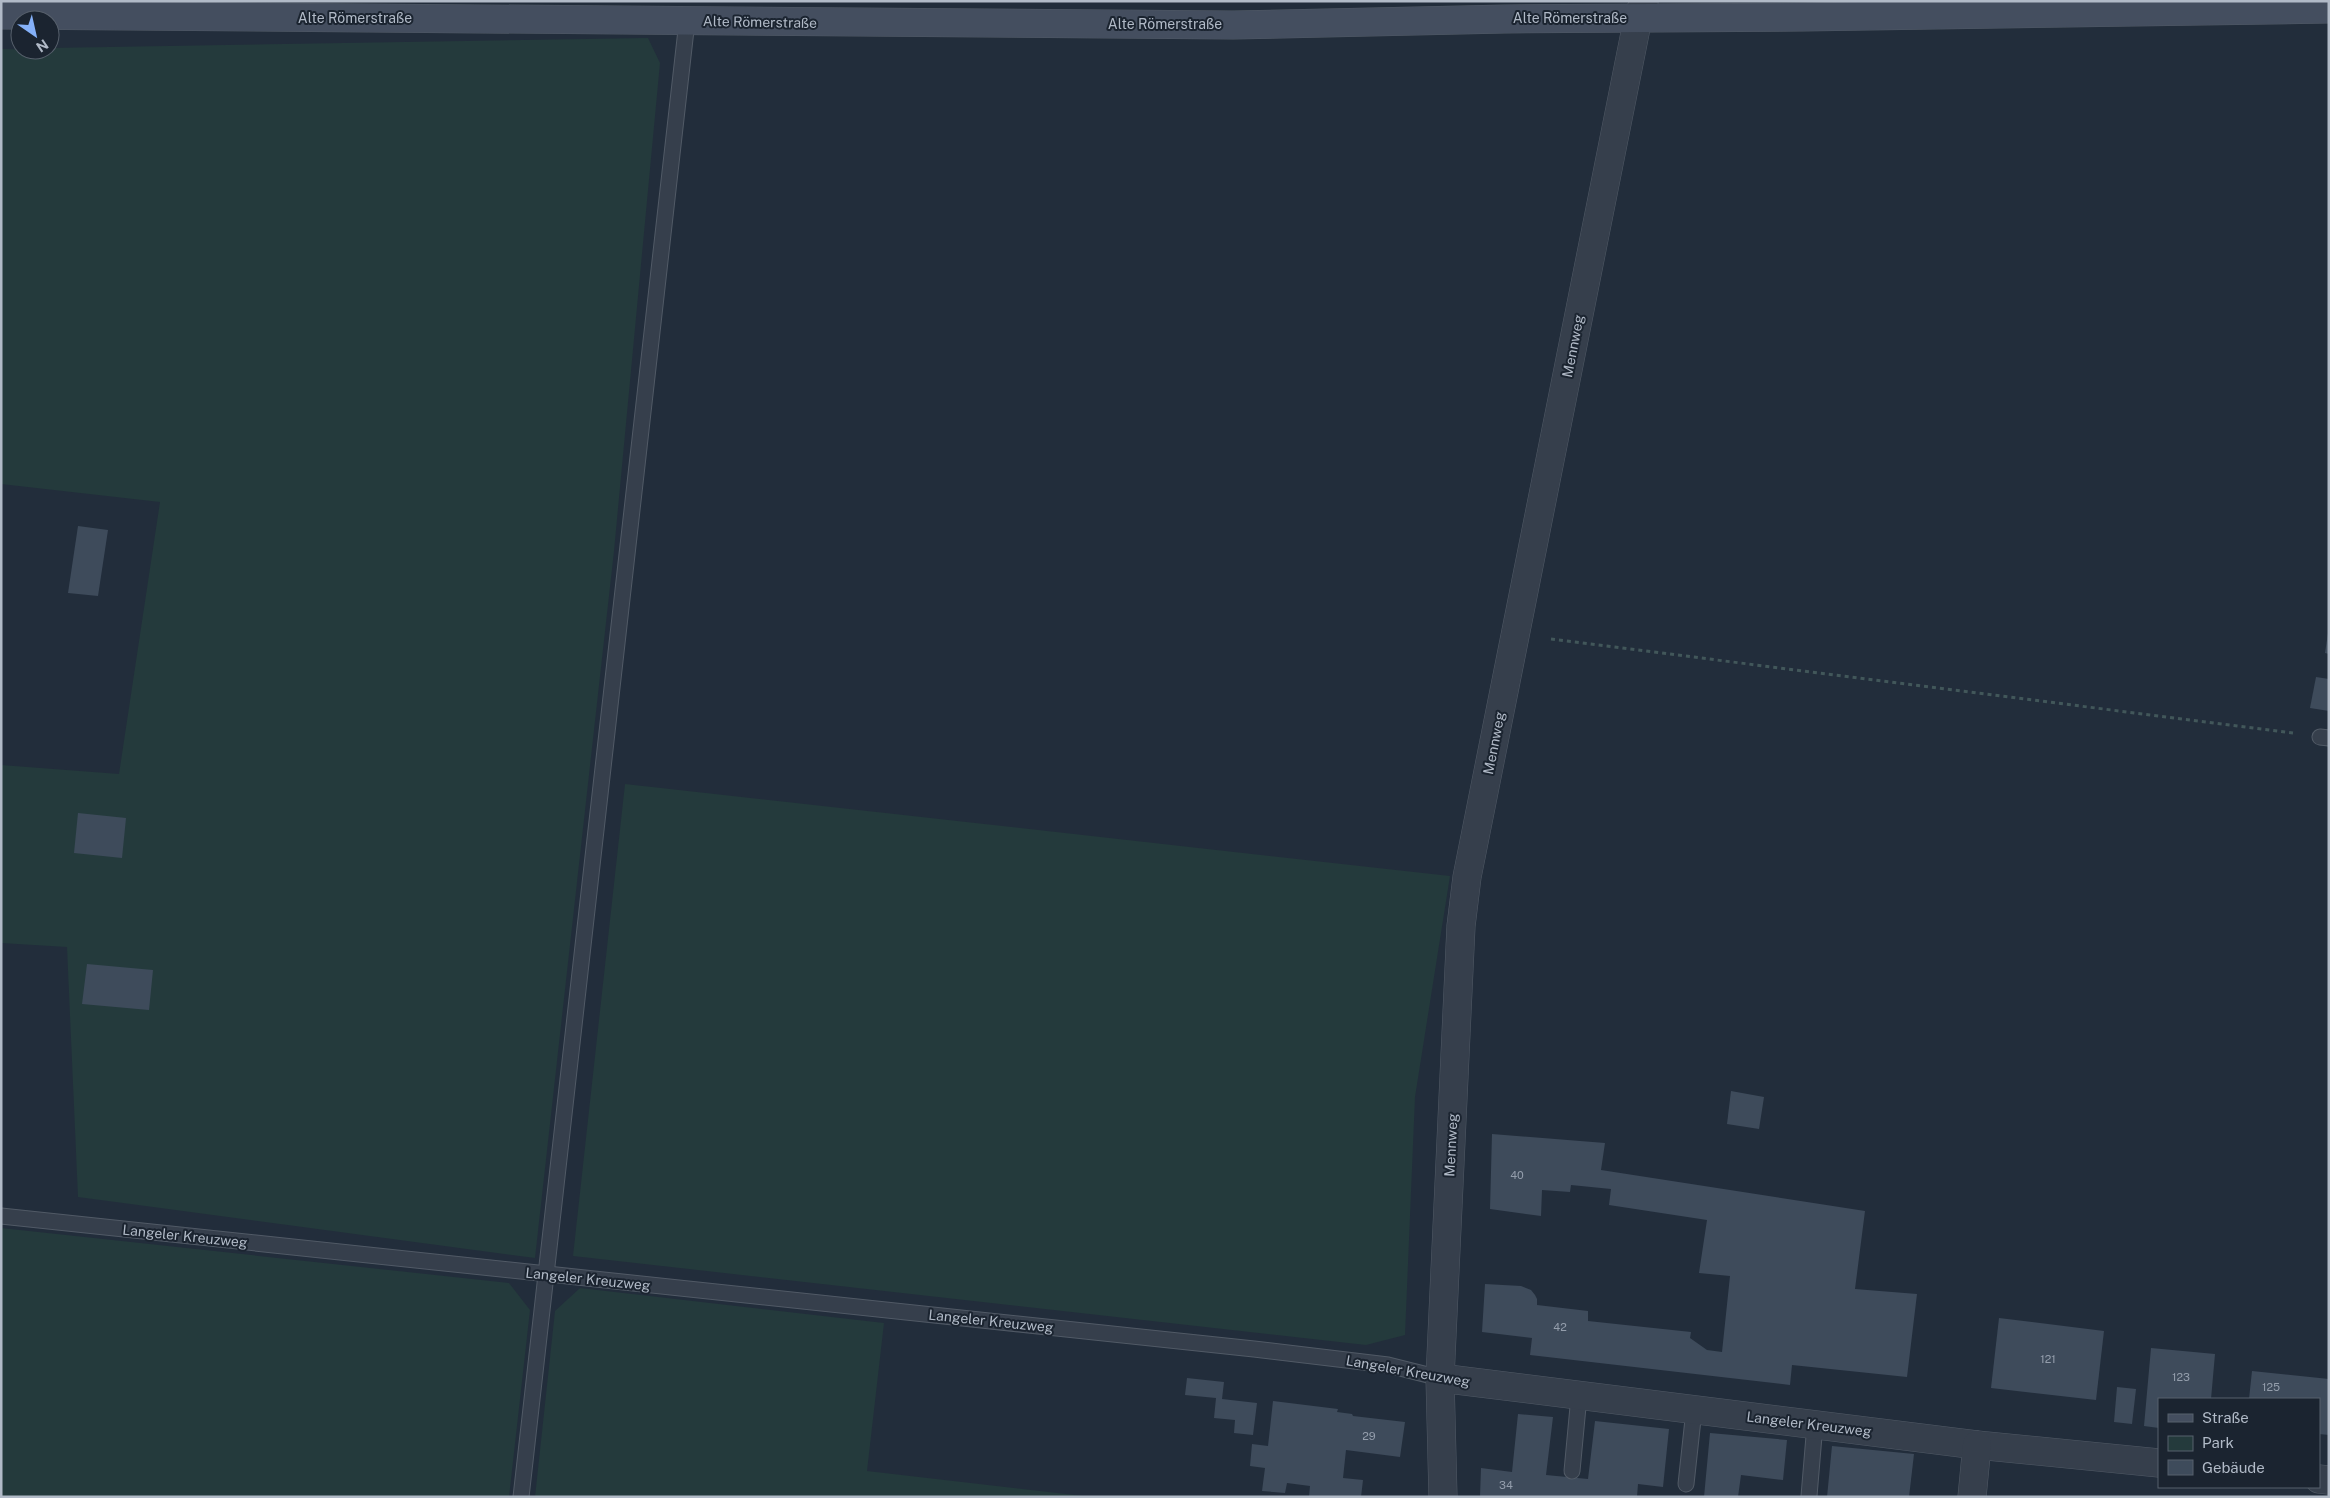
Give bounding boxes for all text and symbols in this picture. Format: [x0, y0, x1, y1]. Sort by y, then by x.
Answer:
north arrow [10, 10, 60, 60]
street label: Alte Römerstraße [298, 10, 412, 26]
street label: Alte Römerstraße [1513, 10, 1627, 26]
street label: Alte Römerstraße [703, 13, 817, 31]
street label: Alte Römerstraße [1108, 16, 1222, 32]
text: N [33, 36, 51, 55]
street label: Mennweg [1559, 313, 1587, 379]
street label: Mennweg [1480, 710, 1508, 776]
street label: Mennweg [1441, 1113, 1461, 1177]
house number: 40 [1510, 1169, 1524, 1181]
street label: Langeler Kreuzweg [122, 1221, 249, 1251]
street label: Langeler Kreuzweg [525, 1264, 652, 1294]
street label: Langeler Kreuzweg [928, 1306, 1055, 1336]
house number: 42 [1553, 1321, 1567, 1333]
street label: Langeler Kreuzweg [1345, 1352, 1472, 1390]
house number: 121 [2040, 1353, 2056, 1365]
house number: 123 [2172, 1371, 2190, 1383]
house number: 125 [2262, 1381, 2280, 1393]
legend [2158, 1398, 2320, 1488]
street label: Langeler Kreuzweg [1746, 1408, 1873, 1440]
text: Straße [2202, 1409, 2249, 1426]
house number: 29 [1362, 1430, 1376, 1442]
text: Park [2202, 1434, 2234, 1451]
text: Gebäude [2202, 1459, 2265, 1476]
house number: 34 [1499, 1479, 1513, 1491]

